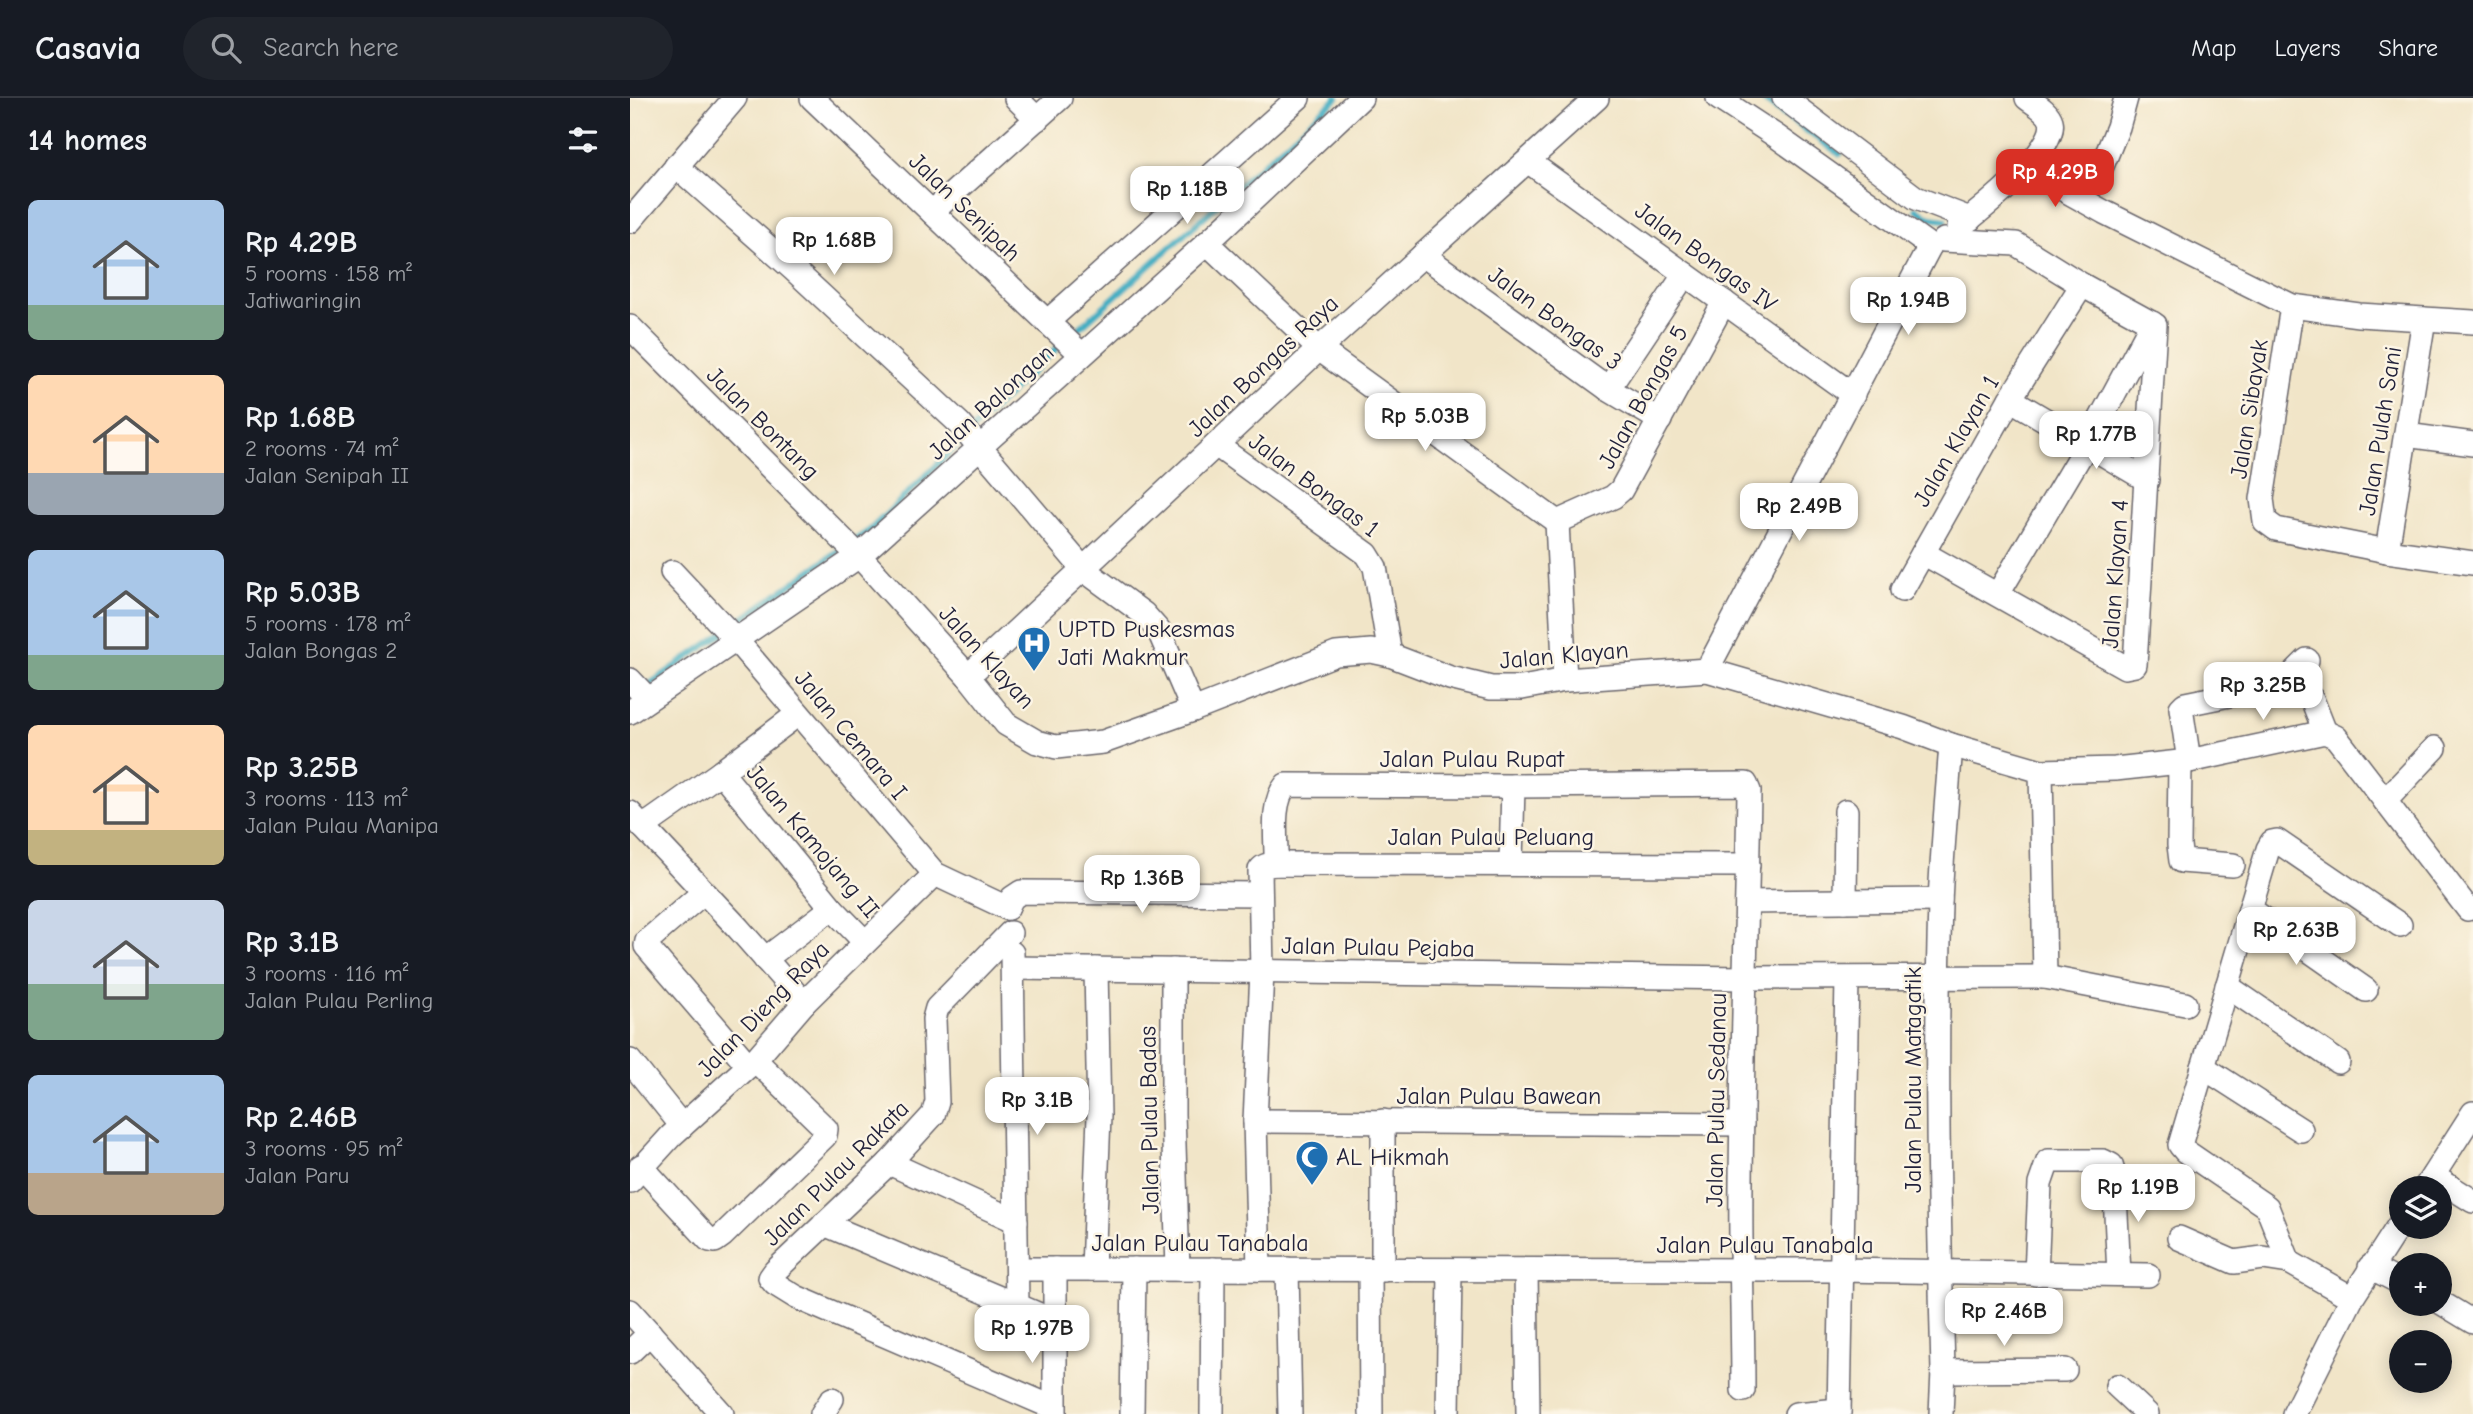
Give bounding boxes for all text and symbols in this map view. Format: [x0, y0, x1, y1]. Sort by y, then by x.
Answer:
search box [183, 17, 673, 80]
text: Casavia [35, 29, 141, 67]
icon: search [207, 29, 245, 67]
text: Search here [263, 33, 399, 63]
text: Map [2191, 34, 2237, 62]
text: Layers [2275, 34, 2340, 62]
text: Share [2378, 34, 2438, 62]
icon: filters [564, 121, 602, 159]
text: 14 homes [28, 123, 147, 158]
street label: Jalan Senipah [903, 147, 1027, 267]
pin: Rp 4.29B [1983, 150, 2127, 209]
text: Rp 4.29B [2012, 158, 2098, 185]
pin: Rp 1.18B [1115, 166, 1259, 226]
text: Rp 1.18B [1146, 175, 1228, 202]
street label: Jalan Bongas IV [1630, 196, 1782, 318]
pin: Rp 1.68B [762, 218, 906, 277]
text: Rp 4.29B [245, 225, 357, 260]
text: Rp 1.68B [792, 226, 876, 253]
icon: home [84, 228, 168, 312]
text: 5 rooms · 158 m² [245, 260, 412, 287]
street label: Jalan Bongas 3 [1483, 260, 1627, 376]
pin: Rp 1.94B [1836, 278, 1980, 337]
text: Rp 1.94B [1866, 286, 1950, 313]
text: Jatiwaringin [245, 287, 362, 314]
street label: Jalan Bongas Raya [1182, 289, 1344, 443]
street label: Jalan Bongas 5 [1592, 321, 1694, 473]
street label: Jalan Sibayak [2224, 337, 2274, 481]
street label: Jalan Balongan [922, 338, 1060, 466]
street label: Jalan Pulah Sani [2353, 344, 2407, 518]
street label: Jalan Bontang [701, 361, 825, 485]
street label: Jalan Klayan 1 [1907, 370, 2005, 512]
pin: Rp 5.03B [1353, 394, 1497, 453]
text: Rp 1.68B [245, 400, 355, 435]
text: Rp 5.03B [1381, 402, 1469, 429]
icon: home [84, 403, 168, 487]
pin: Rp 1.77B [2024, 412, 2168, 471]
text: Rp 1.77B [2055, 420, 2137, 447]
street label: Jalan Bongas 1 [1243, 427, 1385, 543]
text: 2 rooms · 74 m² [245, 435, 398, 462]
text: Jalan Senipah II [245, 462, 409, 489]
pin: Rp 2.49B [1727, 484, 1871, 543]
text: Rp 2.49B [1756, 492, 1842, 519]
street label: Jalan Klayan 4 [2096, 499, 2134, 649]
text: Rp 5.03B [245, 575, 360, 610]
icon: home [84, 578, 168, 662]
street label: Jalan Klayan [933, 600, 1041, 714]
text: 5 rooms · 178 m² [245, 610, 410, 637]
place label: UPTD Puskesmas Jati Makmur [1058, 615, 1235, 671]
hospital icon: UPTD Puskesmas Jati Makmur [1015, 624, 1053, 673]
street label: Jalan Klayan [1498, 635, 1630, 675]
text: Jalan Bongas 2 [245, 637, 397, 664]
pin: Rp 3.25B [2191, 662, 2335, 722]
street label: Jalan Cemara I [789, 665, 913, 805]
text: Rp 3.25B [2220, 671, 2306, 698]
street label: Jalan Pulau Rupat [1380, 745, 1565, 773]
text: Rp 3.25B [245, 750, 358, 785]
icon: home [84, 753, 168, 837]
street label: Jalan Kamojang II [741, 759, 885, 923]
text: 3 rooms · 113 m² [245, 785, 408, 812]
text: Jalan Pulau Manipa [245, 812, 439, 839]
street label: Jalan Pulau Peluang [1388, 823, 1594, 851]
pin: Rp 1.36B [1070, 856, 1214, 915]
text: Rp 1.36B [1100, 864, 1184, 891]
pin: Rp 2.63B [2224, 908, 2368, 967]
text: Rp 2.63B [2253, 916, 2339, 943]
text: Rp 3.1B [245, 925, 339, 960]
icon: home [84, 928, 168, 1012]
street label: Jalan Pulau Pejaba [1281, 931, 1475, 963]
street label: Jalan Dieng Raya [691, 935, 835, 1083]
text: 3 rooms · 116 m² [245, 960, 409, 987]
street label: Jalan Pulau Matagatik [1899, 967, 1927, 1193]
text: Jalan Pulau Perling [245, 987, 433, 1014]
street label: Jalan Pulau Sedanau [1700, 993, 1732, 1207]
street label: Jalan Pulau Badas [1133, 1026, 1165, 1214]
pin: Rp 3.1B [972, 1077, 1102, 1137]
street label: Jalan Pulau Bawean [1397, 1082, 1601, 1110]
text: Rp 3.1B [1001, 1086, 1073, 1113]
street label: Jalan Pulau Rakata [757, 1094, 915, 1252]
text: Rp 2.46B [245, 1100, 357, 1135]
icon: home [84, 1103, 168, 1187]
text: 3 rooms · 95 m² [245, 1135, 403, 1162]
mosque icon: AL Hikmah [1293, 1138, 1331, 1187]
place label: AL Hikmah [1336, 1143, 1449, 1171]
text: Jalan Paru [245, 1162, 349, 1189]
pin: Rp 1.19B [2066, 1164, 2210, 1224]
text: Rp 1.19B [2097, 1173, 2179, 1200]
map controls [2389, 1176, 2452, 1393]
button: layers [2389, 1176, 2452, 1239]
street label: Jalan Pulau Tanabala [1091, 1229, 1309, 1257]
street label: Jalan Pulau Tanabala [1656, 1231, 1874, 1259]
button: + [2389, 1253, 2452, 1316]
pin: Rp 2.46B [1932, 1288, 2076, 1348]
text: Rp 2.46B [1961, 1297, 2047, 1324]
pin: Rp 1.97B [960, 1306, 1104, 1365]
text: Rp 1.97B [990, 1314, 1074, 1341]
button: − [2389, 1330, 2452, 1393]

